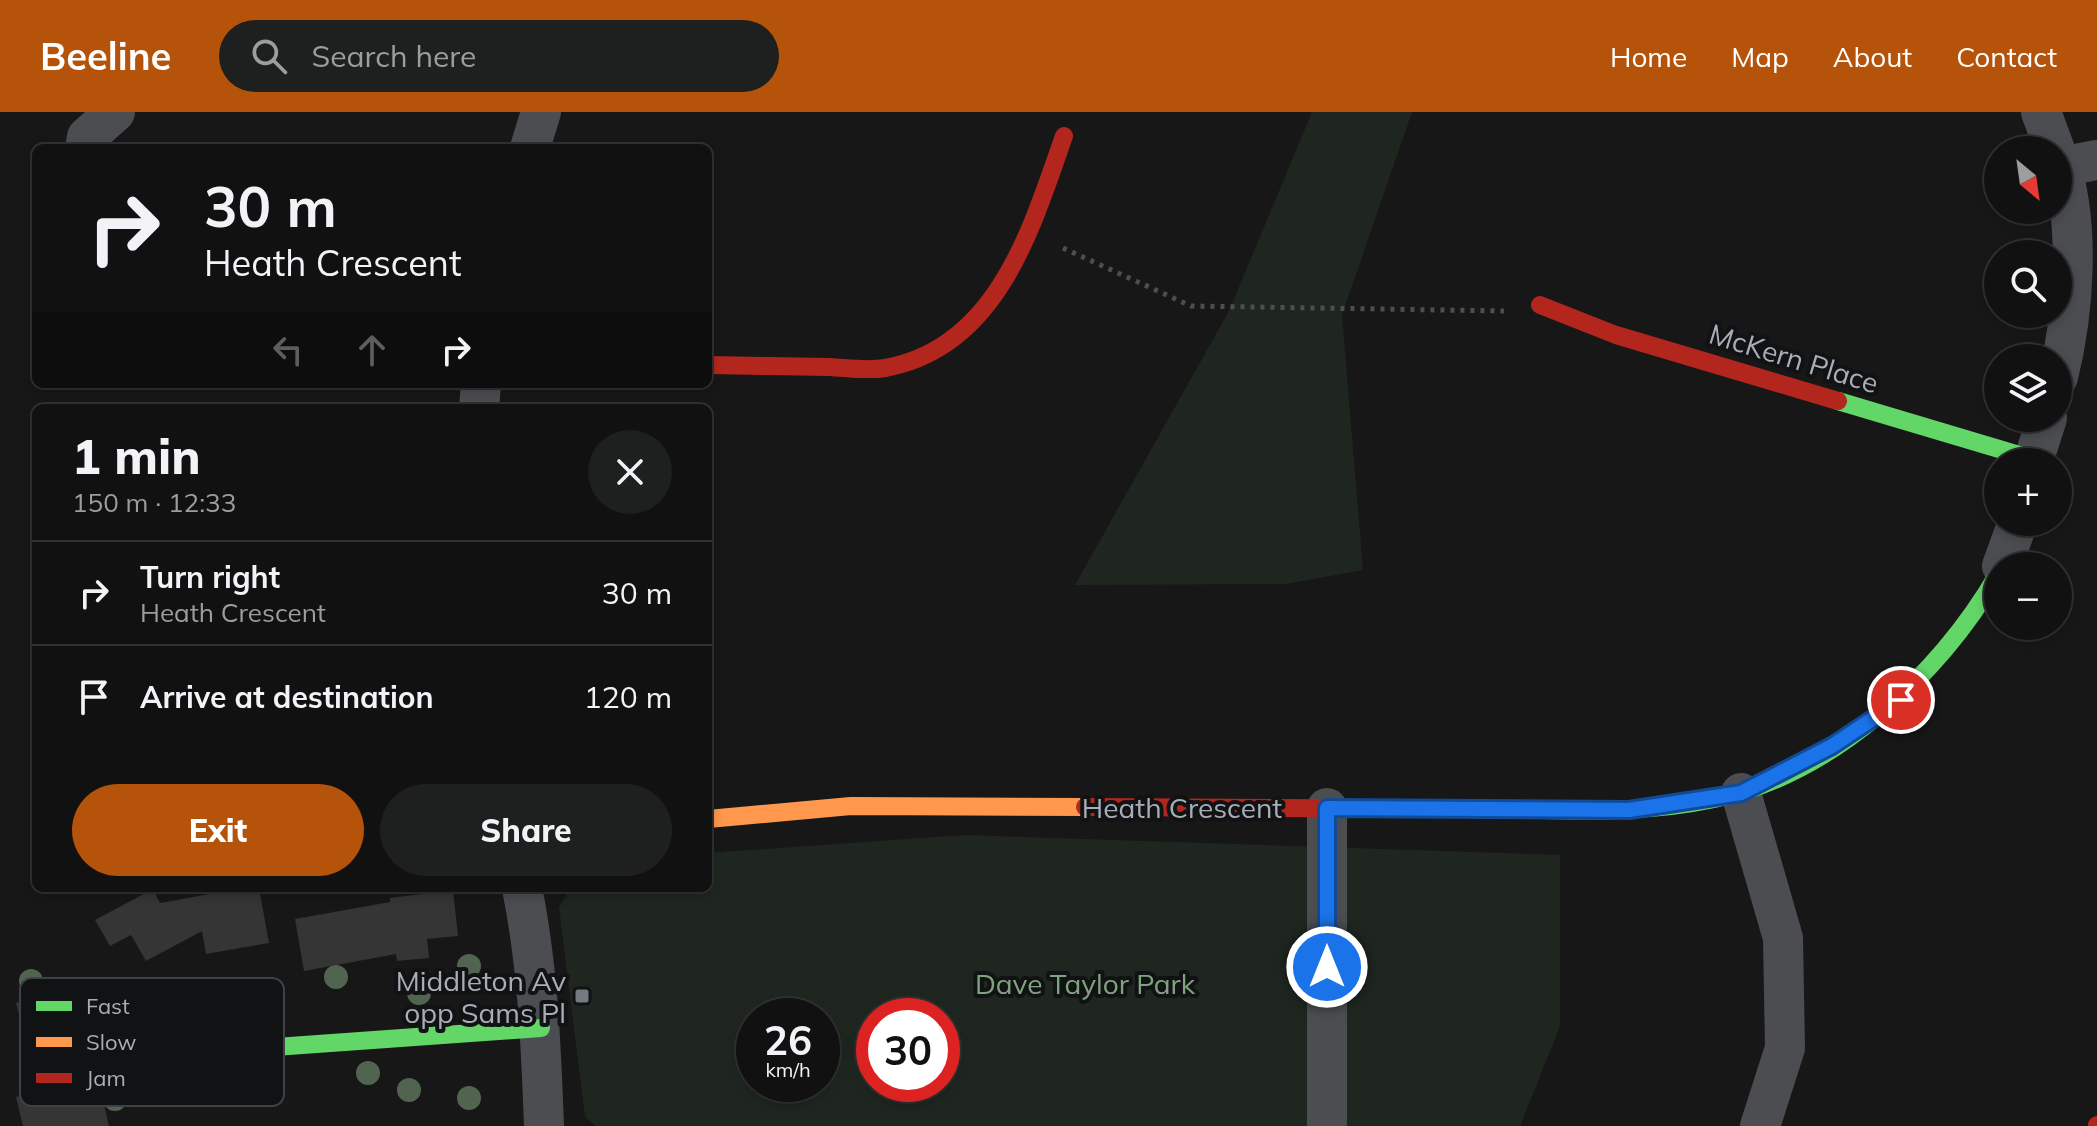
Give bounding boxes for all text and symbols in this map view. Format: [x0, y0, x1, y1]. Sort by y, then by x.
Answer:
search box [219, 20, 779, 92]
text: Beeline [40, 32, 171, 80]
icon: search [247, 34, 291, 78]
text: Search here [311, 37, 476, 75]
text: Home [1610, 39, 1687, 74]
text: Map [1731, 39, 1789, 74]
text: About [1833, 39, 1912, 74]
text: Contact [1956, 39, 2057, 74]
north arrow [1984, 136, 2072, 224]
map controls [1984, 136, 2072, 640]
text: 30 m [204, 171, 337, 241]
icon: right [72, 176, 176, 280]
text: Heath Crescent [204, 240, 462, 285]
button: search [1984, 240, 2072, 328]
street label: McKern Place [1705, 316, 1883, 400]
icon: left [266, 328, 310, 372]
icon: ahead [350, 328, 394, 372]
icon: right [434, 328, 478, 372]
button: layers [1984, 344, 2072, 432]
text: 1 min [72, 426, 201, 486]
button: close [588, 430, 672, 514]
button: + [1984, 448, 2072, 536]
text: 150 m · 12:33 [72, 486, 236, 519]
button: − [1984, 552, 2072, 640]
text: Turn right [140, 558, 280, 596]
icon: right [72, 571, 116, 615]
text: 30 m [602, 574, 672, 612]
text: Heath Crescent [140, 596, 326, 629]
pin [1867, 666, 1935, 734]
icon: arrive [72, 675, 116, 719]
text: Arrive at destination [140, 678, 434, 716]
text: 120 m [584, 678, 672, 716]
icon: arrive [1879, 678, 1923, 722]
button: Exit [72, 784, 364, 876]
button: Share [380, 784, 672, 876]
street label: Heath Crescent [1082, 790, 1282, 825]
position arrow [1285, 925, 1369, 1009]
place label: Middleton Av opp Sams Pl [396, 963, 566, 1030]
park label: Dave Taylor Park [975, 966, 1196, 1001]
legend [20, 978, 284, 1106]
marker: Middleton Av opp Sams Pl [573, 987, 591, 1005]
text: Fast [86, 992, 130, 1020]
speed limit sign: 30 [856, 998, 960, 1102]
text: 26 [764, 1015, 812, 1065]
text: Slow [86, 1028, 136, 1056]
text: km/h [765, 1057, 811, 1082]
text: Jam [86, 1064, 126, 1092]

